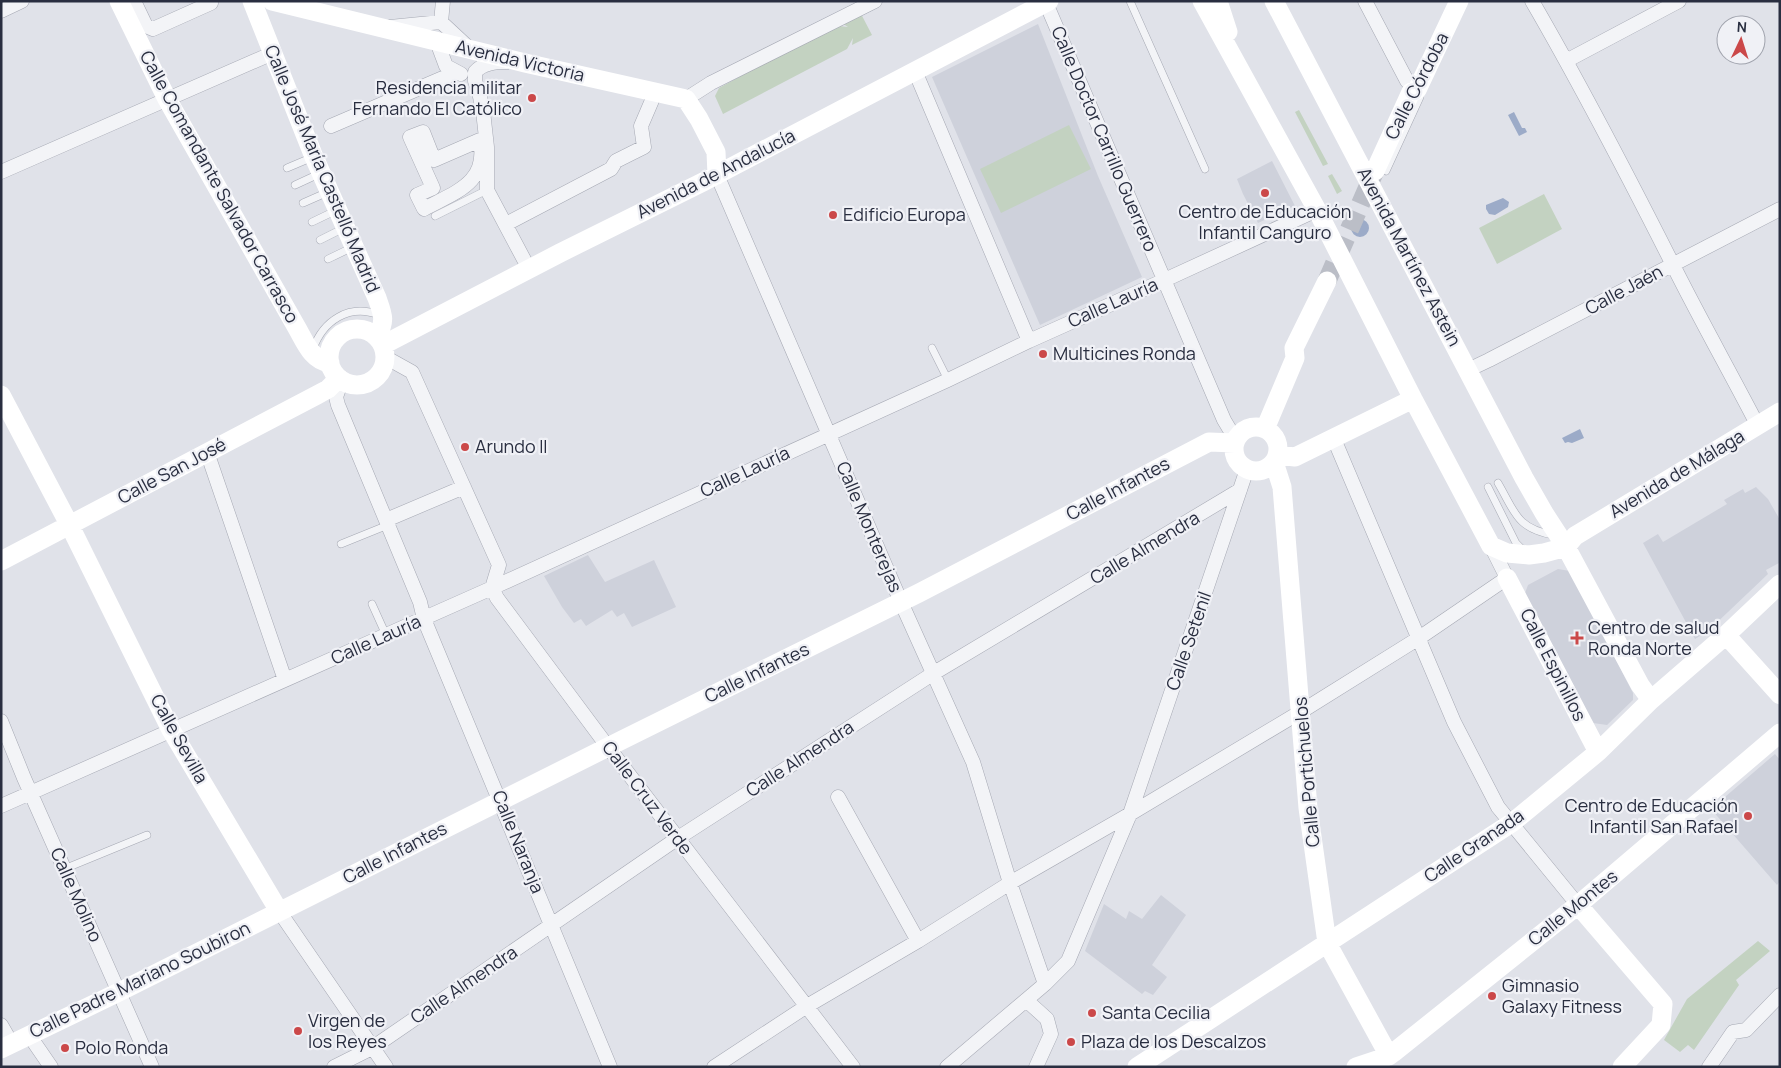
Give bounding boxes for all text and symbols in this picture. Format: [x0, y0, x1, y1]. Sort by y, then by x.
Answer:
north arrow [1716, 15, 1766, 65]
text: N [1736, 17, 1748, 36]
street label: Calle Doctor Carrillo Guerrero [1046, 22, 1163, 255]
street label: Calle Córdoba [1379, 28, 1453, 143]
street label: Avenida Victoria [453, 34, 587, 87]
street label: Calle José María Castelló Madrid [260, 41, 386, 296]
street label: Calle Comandante Salvador Carrasco [135, 46, 305, 327]
place label: Residencia militar Fernando El Católico [353, 75, 523, 120]
marker: Residencia militar Fernando El Católico [526, 92, 538, 104]
street label: Avenida de Andalucía [632, 123, 799, 224]
street label: Avenida Martínez Astein [1353, 163, 1467, 350]
marker: Centro de Educación Infantil Canguro [1259, 187, 1271, 199]
place label: Centro de Educación Infantil Canguro [1178, 199, 1352, 244]
place label: Edificio Europa [843, 202, 966, 226]
marker: Edificio Europa [827, 209, 839, 221]
street label: Calle Jaén [1581, 259, 1667, 320]
street label: Calle Lauría [1064, 272, 1161, 333]
place label: Multicines Ronda [1053, 341, 1196, 365]
marker: Multicines Ronda [1037, 348, 1049, 360]
street label: Avenida de Málaga [1604, 423, 1749, 523]
street label: Calle San José [113, 431, 230, 509]
place label: Arundo II [475, 434, 548, 458]
street label: Calle Lauría [696, 440, 793, 502]
marker: Arundo II [459, 441, 471, 453]
street label: Calle Infantes [1062, 451, 1173, 525]
street label: Calle Monterejas [832, 457, 908, 596]
street label: Calle Almendra [1085, 505, 1204, 589]
street label: Calle Setenil [1160, 588, 1216, 693]
street label: Calle Espinillos [1515, 604, 1593, 725]
street label: Calle Lauría [327, 609, 424, 670]
place label: Centro de salud Ronda Norte [1588, 615, 1719, 660]
marker: Centro de salud Ronda Norte [1570, 631, 1584, 645]
street label: Calle Infantes [700, 636, 813, 708]
street label: Calle Sevilla [146, 690, 214, 787]
street label: Calle Portichuelos [1287, 696, 1325, 848]
street label: Calle Almendra [741, 714, 858, 802]
street label: Calle Cruz Verde [597, 736, 698, 859]
street label: Calle Naranja [487, 787, 550, 897]
place label: Centro de Educación Infantil San Rafael [1565, 793, 1738, 838]
street label: Calle Granada [1419, 803, 1528, 887]
marker: Centro de Educación Infantil San Rafael [1742, 810, 1754, 822]
street label: Calle Infantes [338, 816, 451, 889]
street label: Calle Molino [45, 844, 108, 946]
street label: Calle Montes [1523, 864, 1622, 951]
street label: Calle Padre Mariano Soubiron [25, 915, 254, 1043]
street label: Calle Almendra [405, 940, 522, 1029]
place label: Gimnasio Galaxy Fitness [1502, 973, 1622, 1018]
marker: Gimnasio Galaxy Fitness [1486, 990, 1498, 1002]
place label: Santa Cecilia [1102, 1000, 1210, 1024]
marker: Santa Cecilia [1086, 1007, 1098, 1019]
place label: Virgen de los Reyes [308, 1008, 387, 1053]
marker: Virgen de los Reyes [292, 1025, 304, 1037]
place label: Plaza de los Descalzos [1081, 1029, 1266, 1053]
place label: Polo Ronda [75, 1035, 168, 1059]
marker: Plaza de los Descalzos [1065, 1036, 1077, 1048]
marker: Polo Ronda [59, 1042, 71, 1054]

